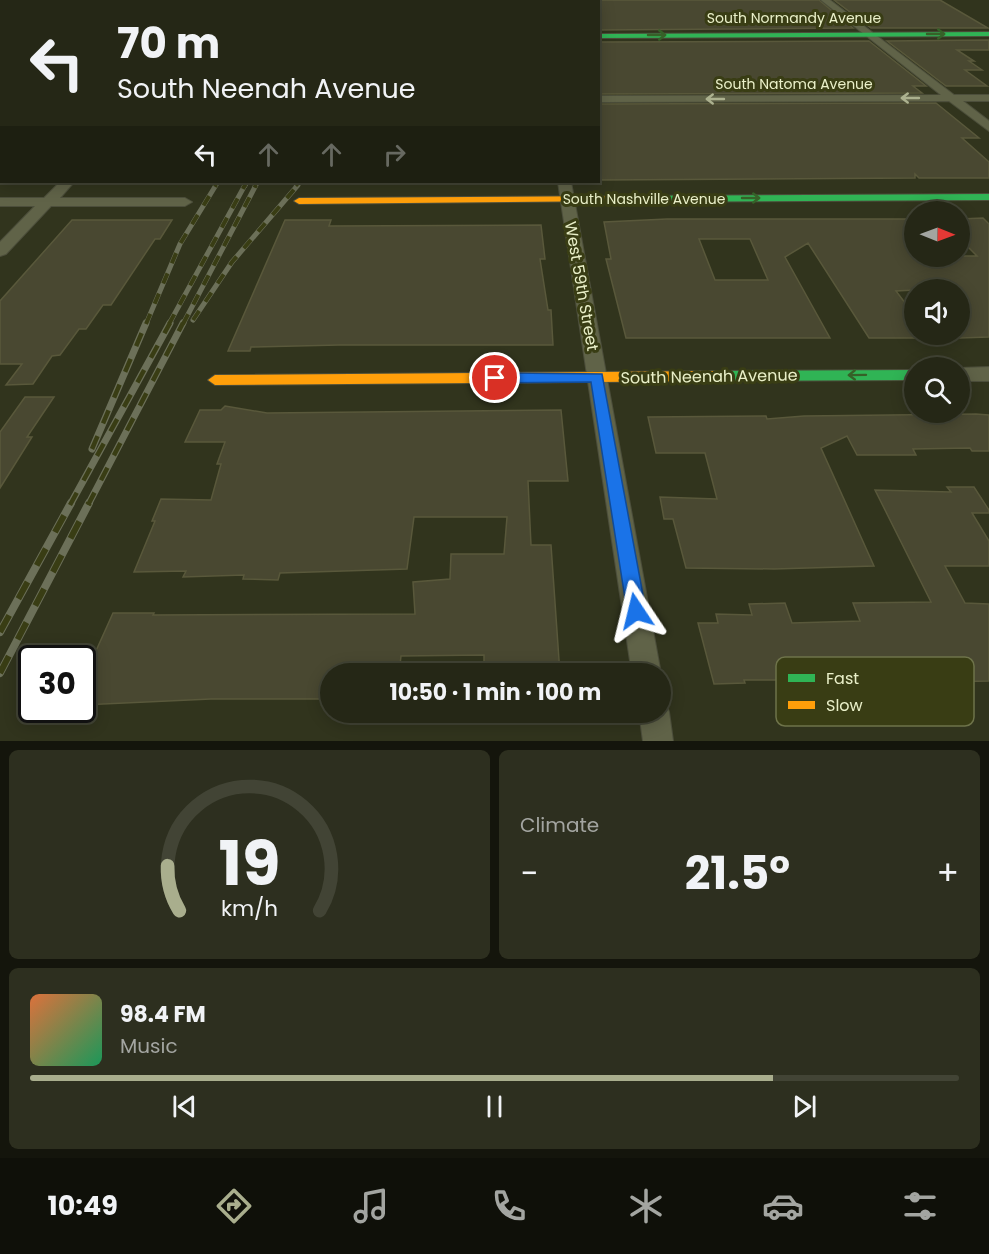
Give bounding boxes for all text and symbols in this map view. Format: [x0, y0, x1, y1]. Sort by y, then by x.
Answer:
street label: South Normandy Avenue [707, 8, 882, 28]
text: 70 m [117, 14, 220, 73]
icon: left [18, 24, 96, 102]
one-way arrow [925, 28, 945, 40]
one-way arrow [646, 29, 666, 41]
text: South Neenah Avenue [117, 70, 416, 107]
street label: South Natoma Avenue [715, 74, 873, 94]
one-way arrow [900, 92, 920, 104]
one-way arrow [705, 93, 725, 105]
icon: left [189, 138, 222, 171]
icon: ahead [252, 138, 285, 171]
icon: ahead [315, 138, 348, 171]
icon: right [378, 138, 411, 171]
street label: South Nashville Avenue [563, 189, 726, 209]
one-way arrow [741, 192, 761, 204]
north arrow [904, 201, 970, 267]
map controls [904, 201, 970, 423]
street label: West 59th Street [559, 219, 604, 353]
button: sound [904, 279, 970, 345]
pin [469, 352, 520, 403]
button: search [904, 357, 970, 423]
icon: arrive [478, 361, 511, 394]
street label: South Neenah Avenue [620, 363, 798, 390]
one-way arrow [847, 369, 867, 381]
position arrow [604, 579, 668, 643]
speed limit sign: 30 [18, 645, 96, 723]
legend [776, 657, 974, 726]
text: Fast [826, 667, 859, 690]
text: 10:50 · 1 min · 100 m [390, 677, 601, 708]
text: Slow [826, 694, 863, 717]
text: Climate [520, 811, 599, 839]
text: 19 [219, 819, 280, 907]
text: 21.5° [685, 842, 790, 905]
text: − [520, 850, 538, 897]
text: + [936, 850, 959, 897]
text: km/h [221, 894, 278, 925]
text: 98.4 FM [120, 999, 206, 1030]
text: Music [120, 1032, 178, 1060]
icon: previous [168, 1090, 201, 1123]
icon: pause [478, 1090, 511, 1123]
icon: next [788, 1090, 821, 1123]
icon: directions [213, 1185, 255, 1227]
icon: music [350, 1185, 392, 1227]
icon: phone [488, 1185, 530, 1227]
icon: climate [625, 1185, 667, 1227]
icon: car [762, 1185, 804, 1227]
icon: filters [899, 1185, 941, 1227]
text: 10:49 [48, 1187, 118, 1224]

